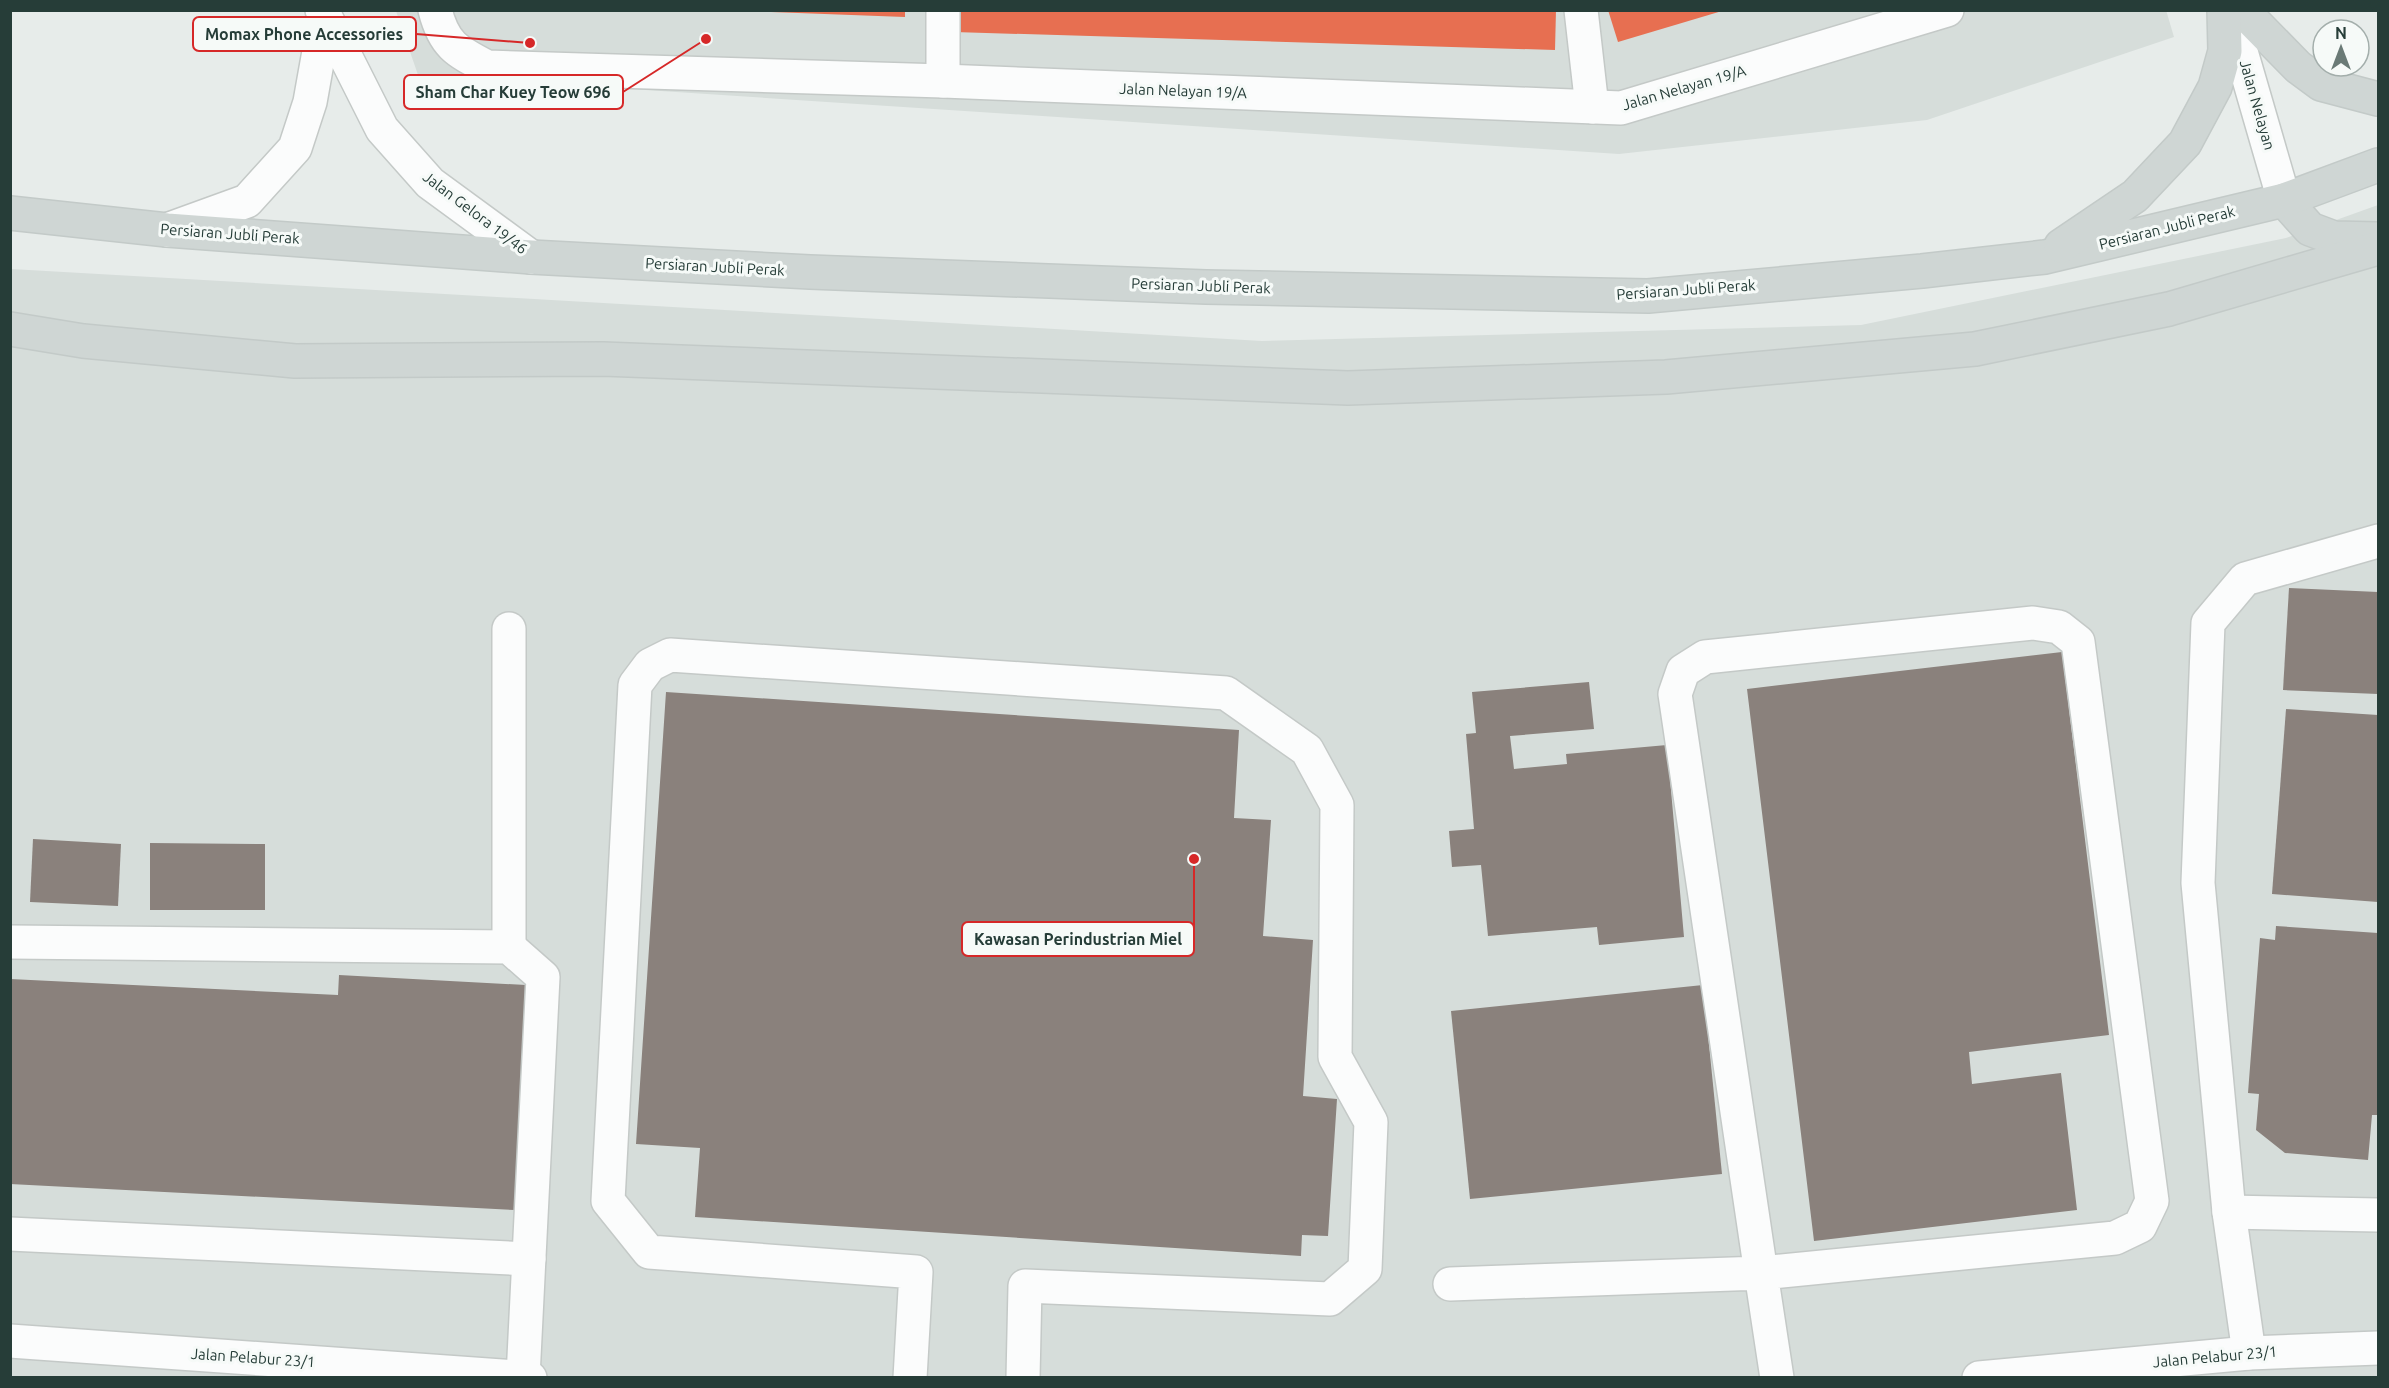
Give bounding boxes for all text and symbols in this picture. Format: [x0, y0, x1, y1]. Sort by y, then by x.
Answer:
callout: Momax Phone Accessories [193, 17, 416, 51]
north arrow [2311, 18, 2371, 78]
text: N [2335, 24, 2347, 42]
text: Momax Phone Accessories [205, 25, 403, 43]
street label: Jalan Nelayan [2237, 58, 2278, 152]
street label: Jalan Nelayan 19/A [1620, 62, 1748, 113]
callout: Sham Char Kuey Teow 696 [404, 75, 623, 109]
street label: Jalan Nelayan 19/A [1119, 80, 1247, 101]
text: Sham Char Kuey Teow 696 [415, 83, 611, 101]
street label: Jalan Gelora 19/46 [420, 168, 531, 257]
street label: Persiaran Jubli Perak [2097, 202, 2237, 253]
street label: Persiaran Jubli Perak [160, 220, 301, 247]
street label: Persiaran Jubli Perak [645, 254, 786, 279]
street label: Persiaran Jubli Perak [1131, 275, 1271, 296]
street label: Persiaran Jubli Perak [1616, 276, 1757, 303]
callout: Kawasan Perindustrian Miel [962, 922, 1194, 956]
text: Kawasan Perindustrian Miel [974, 930, 1182, 948]
street label: Jalan Pelabur 23/1 [2152, 1343, 2278, 1370]
street label: Jalan Pelabur 23/1 [190, 1345, 316, 1370]

